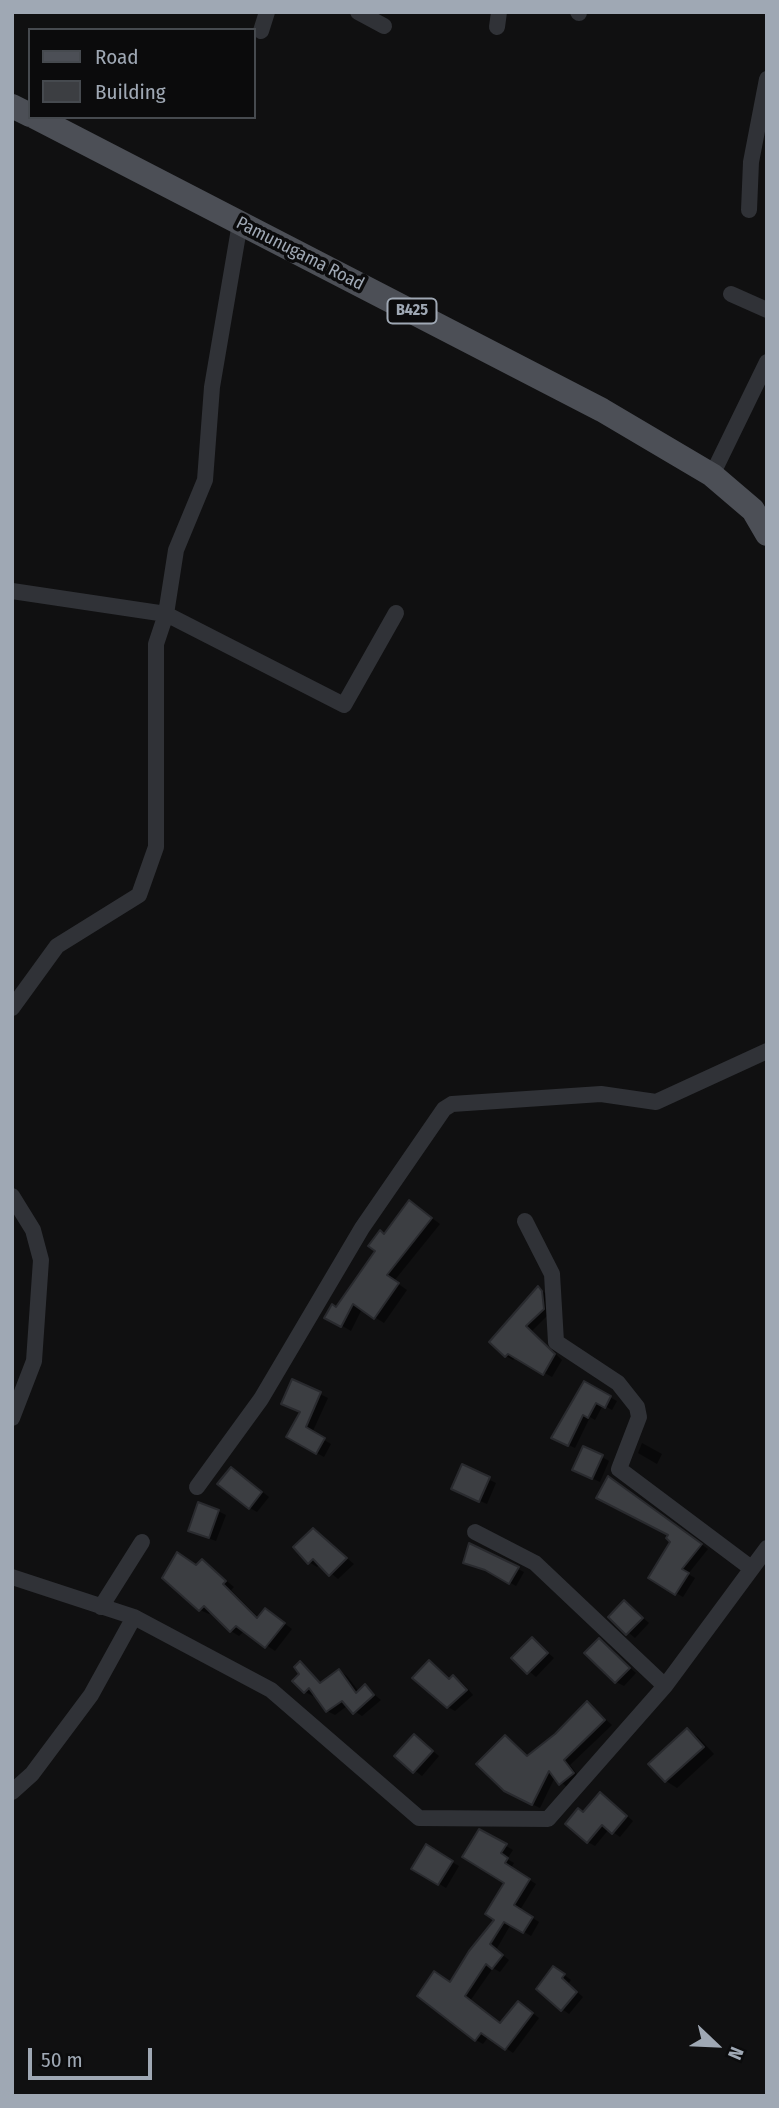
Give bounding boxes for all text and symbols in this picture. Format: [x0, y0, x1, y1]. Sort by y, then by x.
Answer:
legend [28, 28, 256, 119]
text: Road [95, 44, 139, 70]
text: Building [95, 79, 166, 105]
street label: Pamunugama Road [232, 212, 368, 296]
road number: B425 [388, 298, 436, 324]
north arrow [681, 2010, 751, 2080]
scale bar [32, 2035, 156, 2078]
text: N [723, 2044, 749, 2063]
text: 50 m [41, 2047, 83, 2073]

